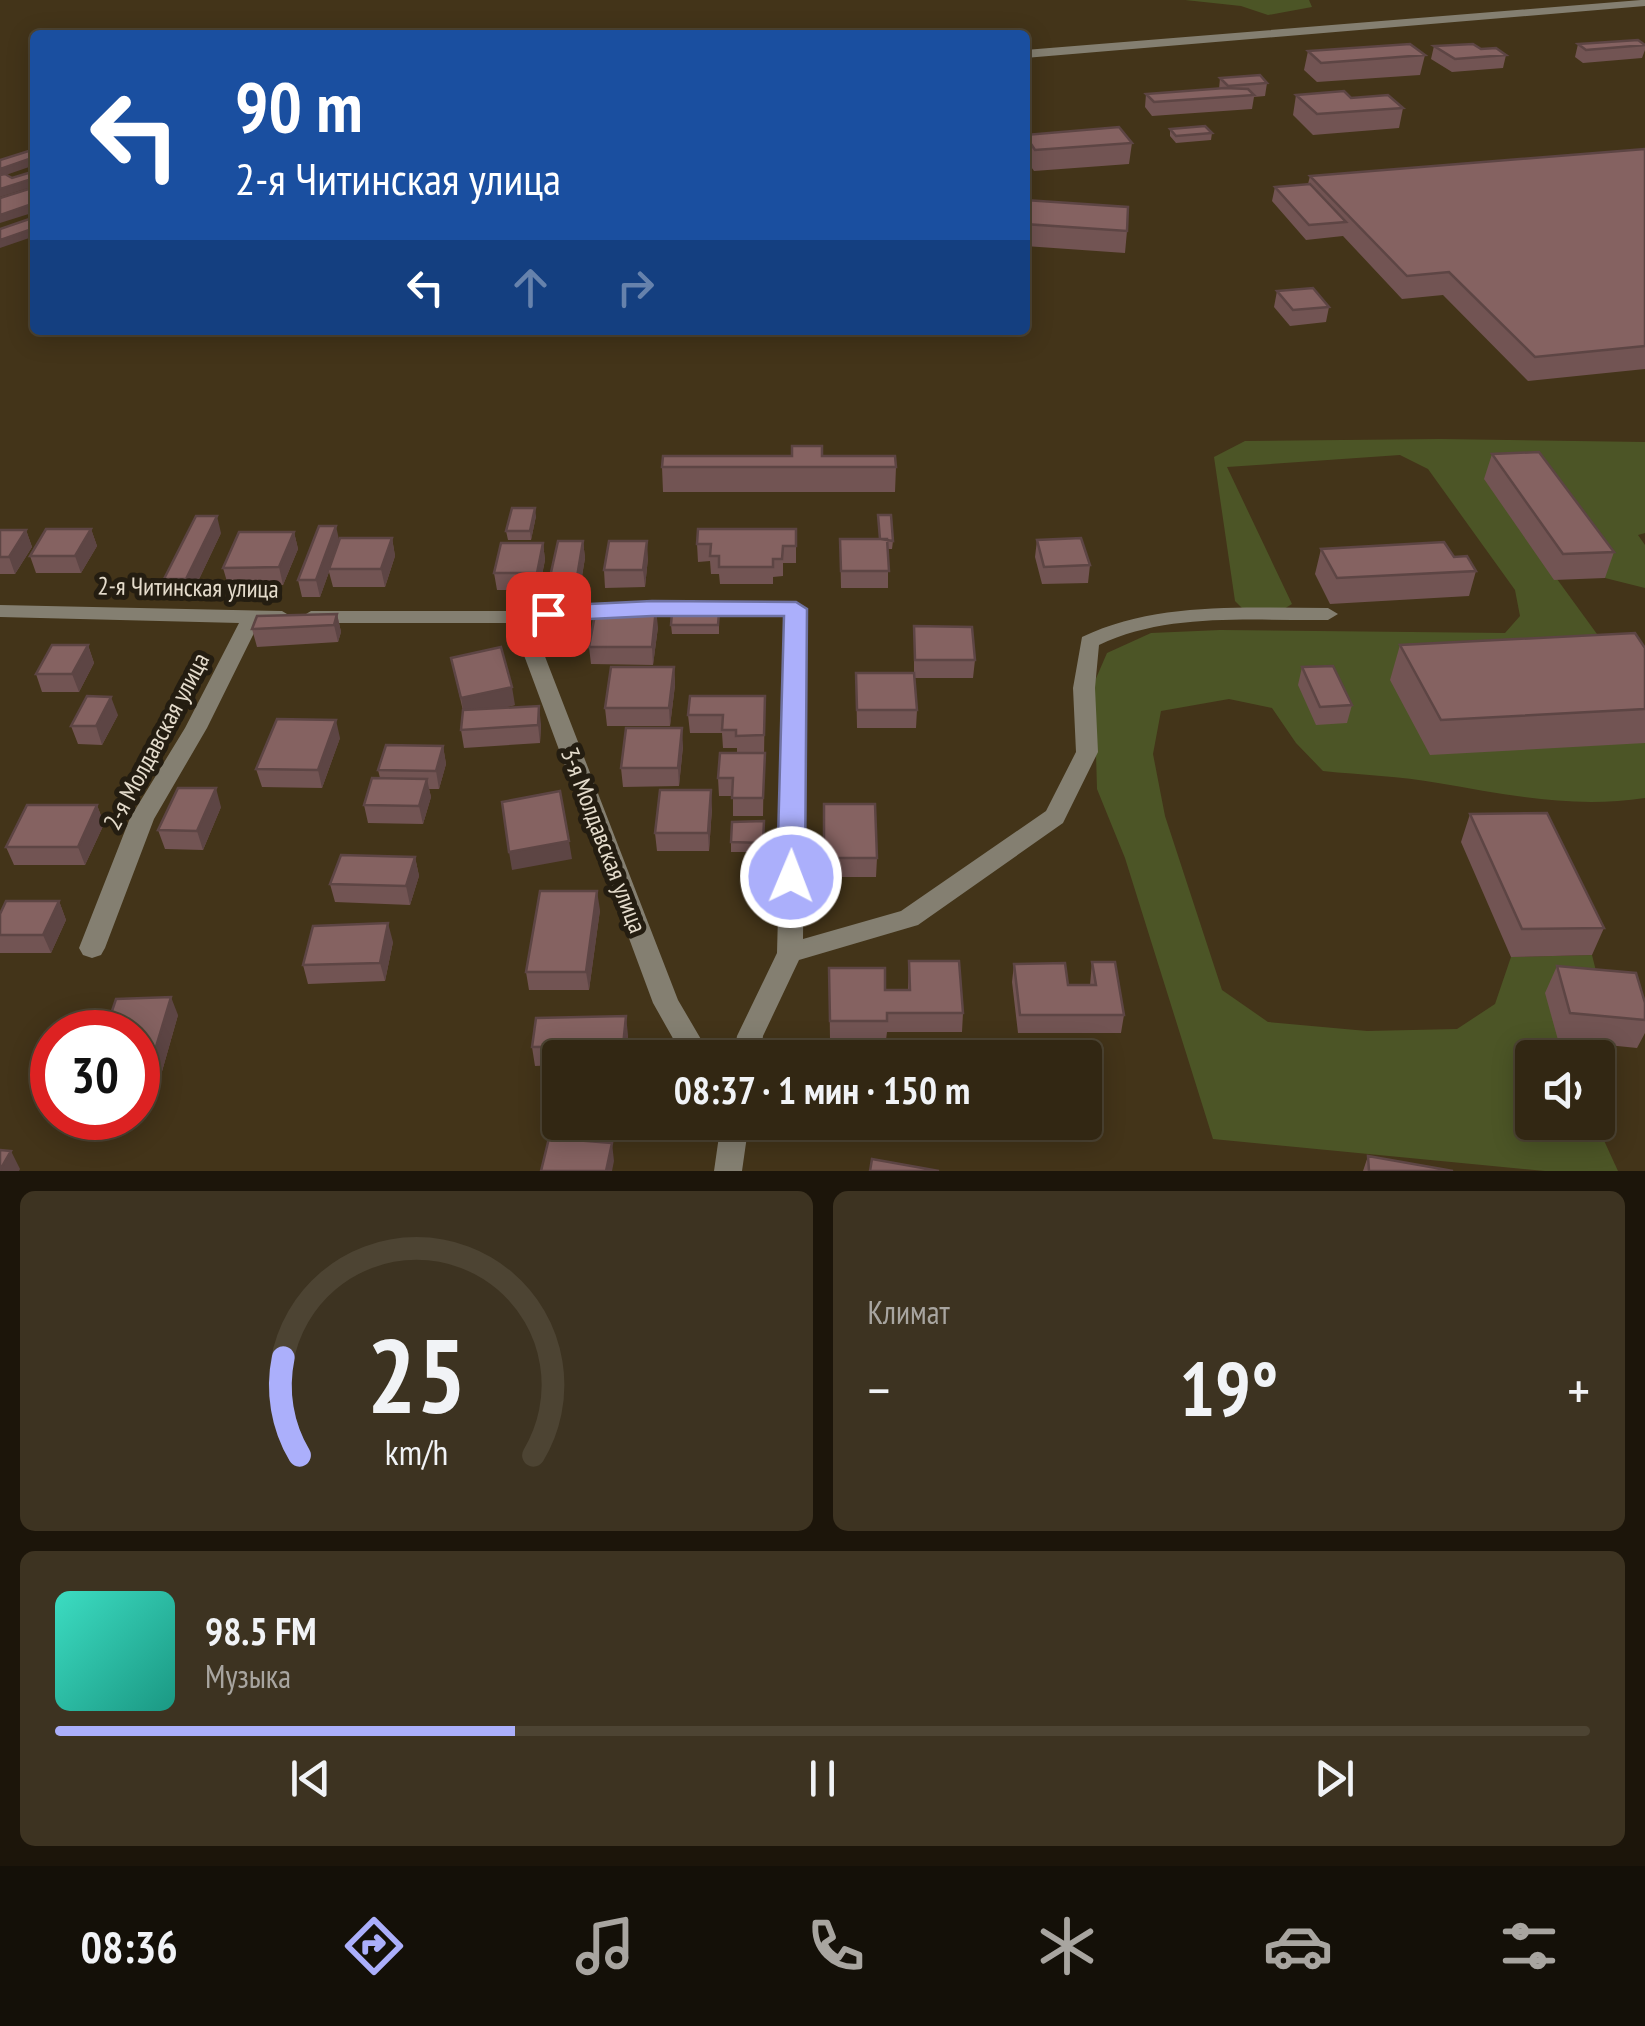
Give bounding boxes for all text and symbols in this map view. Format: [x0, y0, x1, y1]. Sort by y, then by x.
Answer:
text: 90 m [235, 61, 363, 151]
icon: left [70, 70, 200, 200]
text: 2-я Читинская улица [235, 149, 561, 207]
icon: left [398, 260, 453, 315]
icon: ahead [503, 260, 558, 315]
icon: right [608, 260, 663, 315]
street label: 2-я Читинская улица [97, 569, 279, 605]
pin [506, 572, 591, 657]
icon: arrive [521, 587, 576, 642]
street label: 2-я Молдавская улица [96, 647, 216, 835]
street label: 3-я Молдавская улица [554, 743, 654, 937]
position arrow [739, 825, 843, 929]
speed limit sign: 30 [30, 1010, 160, 1140]
map controls [1515, 1040, 1615, 1140]
button: sound [1515, 1040, 1615, 1140]
text: 08:37 · 1 мин · 150 m [674, 1065, 970, 1114]
text: Климат [868, 1291, 950, 1333]
text: 25 [367, 1307, 466, 1442]
text: 19° [1179, 1340, 1278, 1437]
text: − [868, 1354, 890, 1425]
text: + [1567, 1354, 1590, 1425]
text: km/h [385, 1429, 448, 1475]
text: 98.5 FM [205, 1606, 317, 1655]
text: Музыка [205, 1655, 291, 1697]
icon: previous [283, 1751, 338, 1806]
icon: pause [795, 1751, 850, 1806]
icon: next [1307, 1751, 1362, 1806]
icon: directions [339, 1911, 409, 1981]
icon: music [570, 1911, 640, 1981]
icon: phone [801, 1911, 871, 1981]
icon: climate [1032, 1911, 1102, 1981]
icon: car [1263, 1911, 1333, 1981]
icon: filters [1494, 1911, 1564, 1981]
text: 08:36 [81, 1917, 178, 1975]

